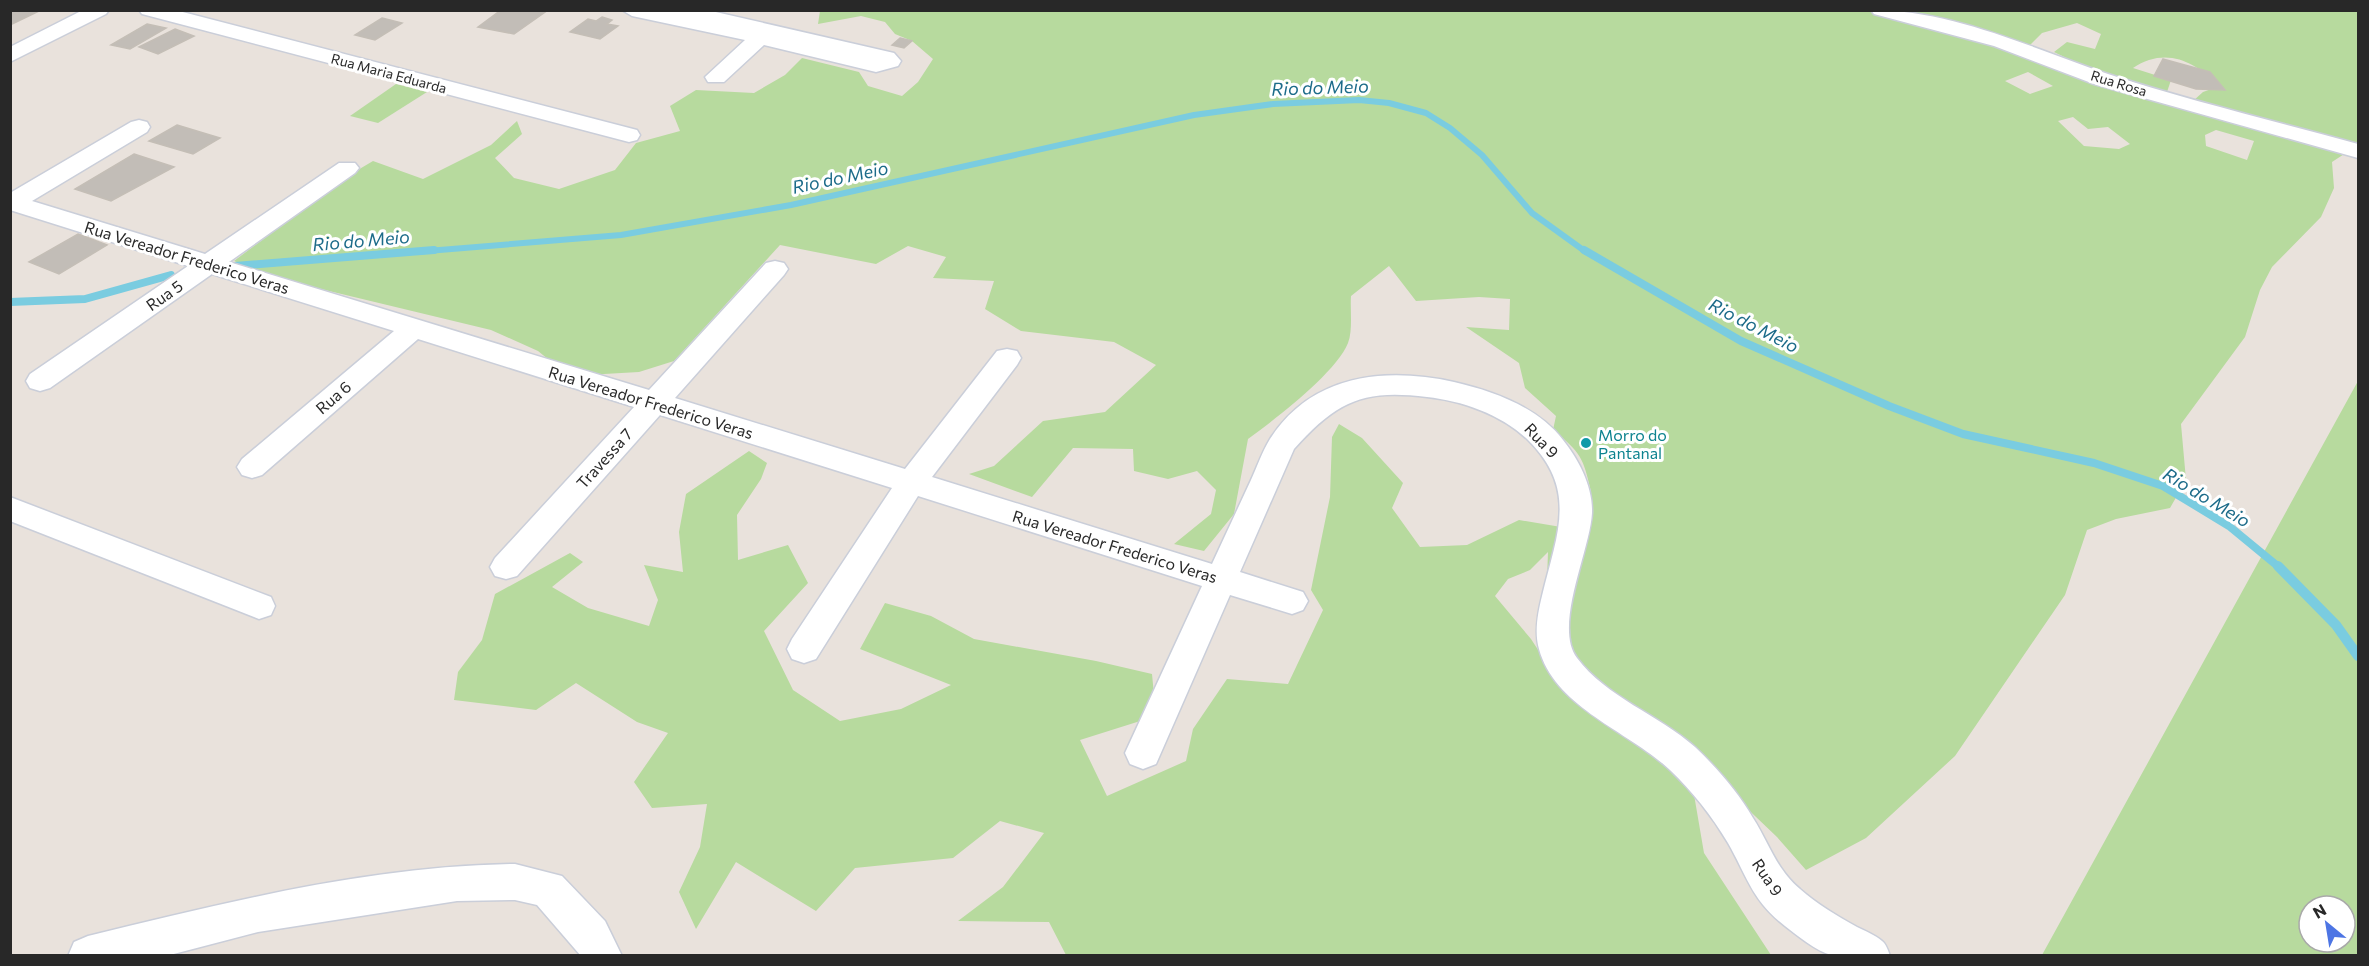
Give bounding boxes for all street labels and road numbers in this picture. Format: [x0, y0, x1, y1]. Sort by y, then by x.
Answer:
street label: Rua Maria Eduarda [329, 49, 449, 97]
street label: Rua Rosa [2089, 66, 2149, 100]
street label: Rua Vereador Frederico Veras [82, 217, 292, 297]
street label: Rua 5 [142, 276, 186, 314]
street label: Rua Vereador Frederico Veras [546, 362, 756, 442]
street label: Rua 6 [311, 376, 355, 418]
street label: Rua 9 [1521, 419, 1563, 461]
street label: Travessa 7 [572, 424, 636, 492]
street label: Rua Vereador Frederico Veras [1010, 506, 1220, 586]
street label: Rua 9 [1749, 855, 1787, 899]

